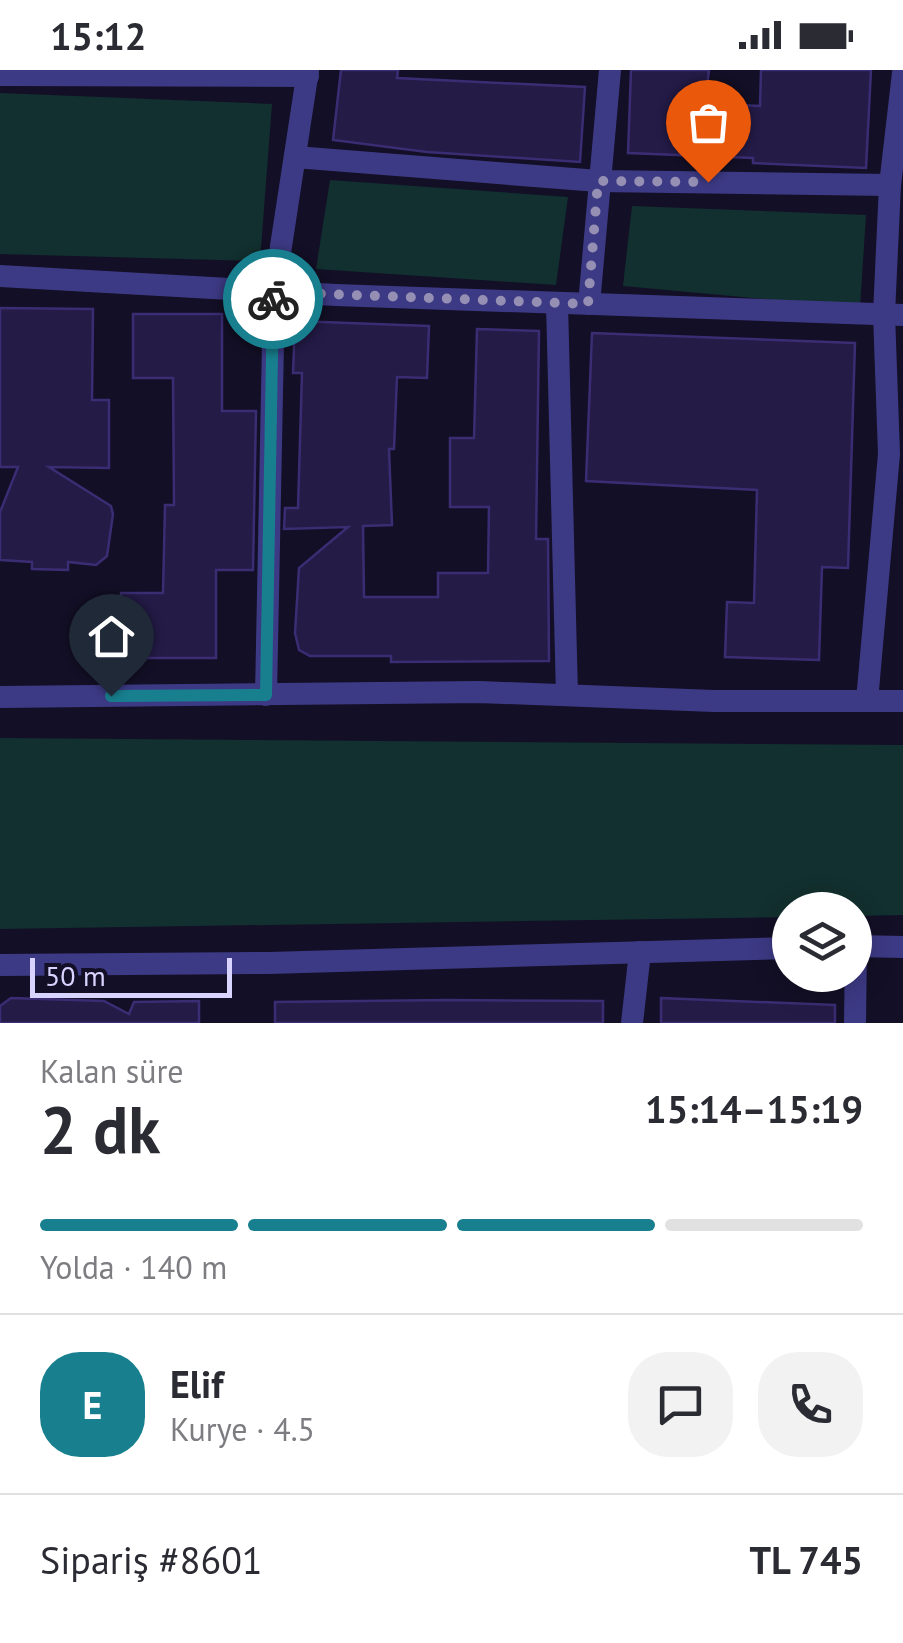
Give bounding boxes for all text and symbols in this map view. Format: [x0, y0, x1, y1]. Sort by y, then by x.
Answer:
text: 15:12 [50, 11, 146, 60]
pin [666, 80, 751, 183]
icon: bag [681, 95, 736, 150]
courier [223, 249, 323, 349]
icon: bike [246, 272, 301, 327]
pin [69, 594, 154, 697]
icon: home [84, 609, 139, 664]
map controls [772, 892, 872, 992]
button: layers [772, 892, 872, 992]
scale bar [30, 953, 232, 998]
text: 50 m [45, 957, 106, 994]
text: Kalan süre [40, 1050, 184, 1092]
text: 15:14–15:19 [645, 1084, 863, 1133]
text: 2 dk [40, 1087, 160, 1171]
text: Yolda · 140 m [40, 1246, 227, 1288]
button: chat [628, 1352, 733, 1457]
button: phone [758, 1352, 863, 1457]
text: Elif [170, 1359, 223, 1408]
text: E [83, 1380, 102, 1429]
text: Kurye · 4.5 [170, 1408, 315, 1450]
text: Sipariş #8601 [40, 1535, 263, 1584]
text: TL 745 [750, 1535, 863, 1584]

